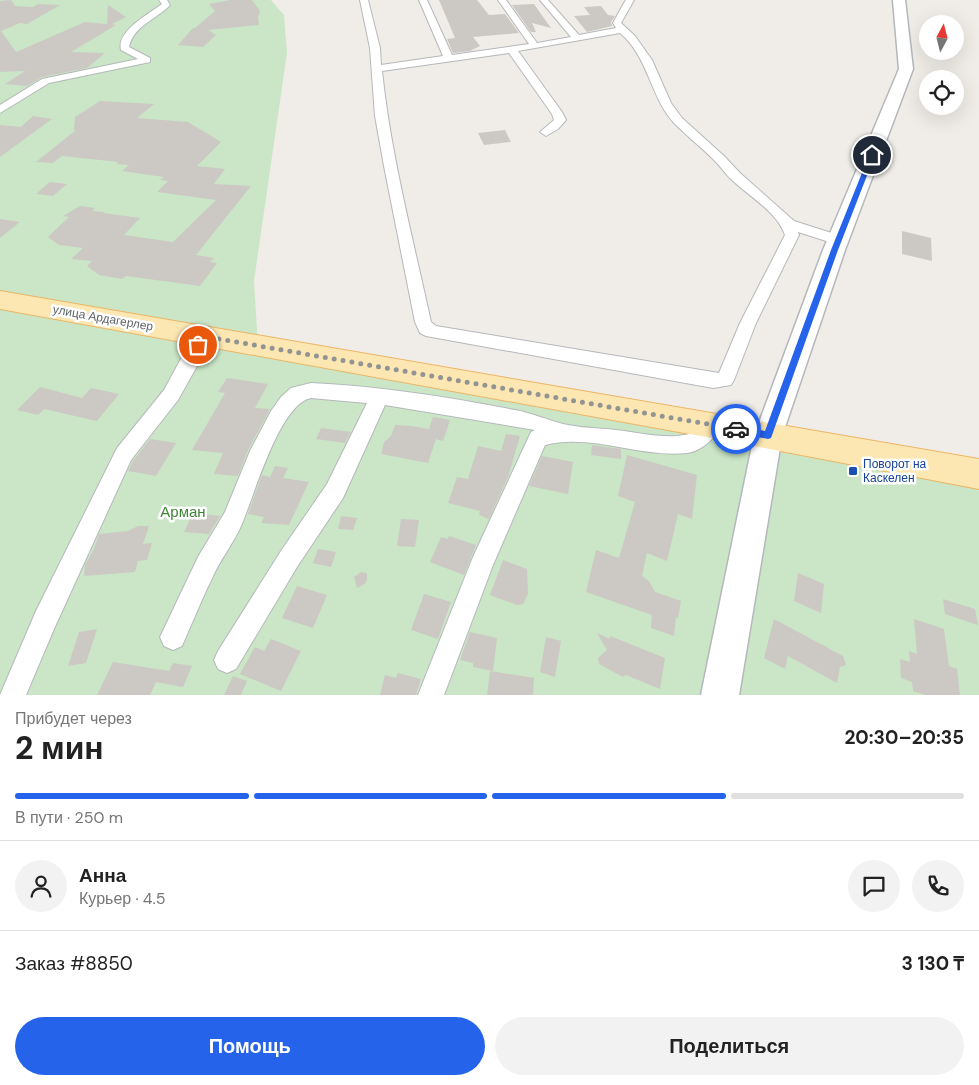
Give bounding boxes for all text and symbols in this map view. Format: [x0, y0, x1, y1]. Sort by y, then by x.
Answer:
north arrow [919, 15, 964, 60]
map controls [919, 15, 964, 115]
button: locate [919, 70, 964, 115]
pin [851, 134, 893, 176]
icon: home [858, 141, 886, 169]
street label: улица Ардагерлер [52, 301, 155, 335]
pin [177, 324, 219, 366]
icon: bag [184, 331, 212, 359]
courier [711, 404, 761, 454]
icon: car [722, 415, 750, 443]
place label: Поворот на Каскелен [863, 456, 927, 486]
marker: Поворот на Каскелен [847, 465, 859, 477]
park label: Арман [160, 502, 206, 522]
text: Прибудет через [15, 708, 132, 729]
text: 20:30–20:35 [844, 725, 964, 750]
text: 2 мин [15, 727, 104, 769]
text: В пути · 250 m [15, 807, 123, 828]
button: person [15, 860, 67, 912]
button: chat [848, 860, 900, 912]
button: phone [912, 860, 964, 912]
text: Анна [79, 863, 126, 888]
text: Курьер · 4.5 [79, 888, 166, 909]
text: Заказ #8850 [15, 951, 133, 976]
text: 3 130 ₸ [901, 951, 964, 976]
button: Помощь [15, 1017, 485, 1075]
button: Поделиться [495, 1017, 964, 1075]

